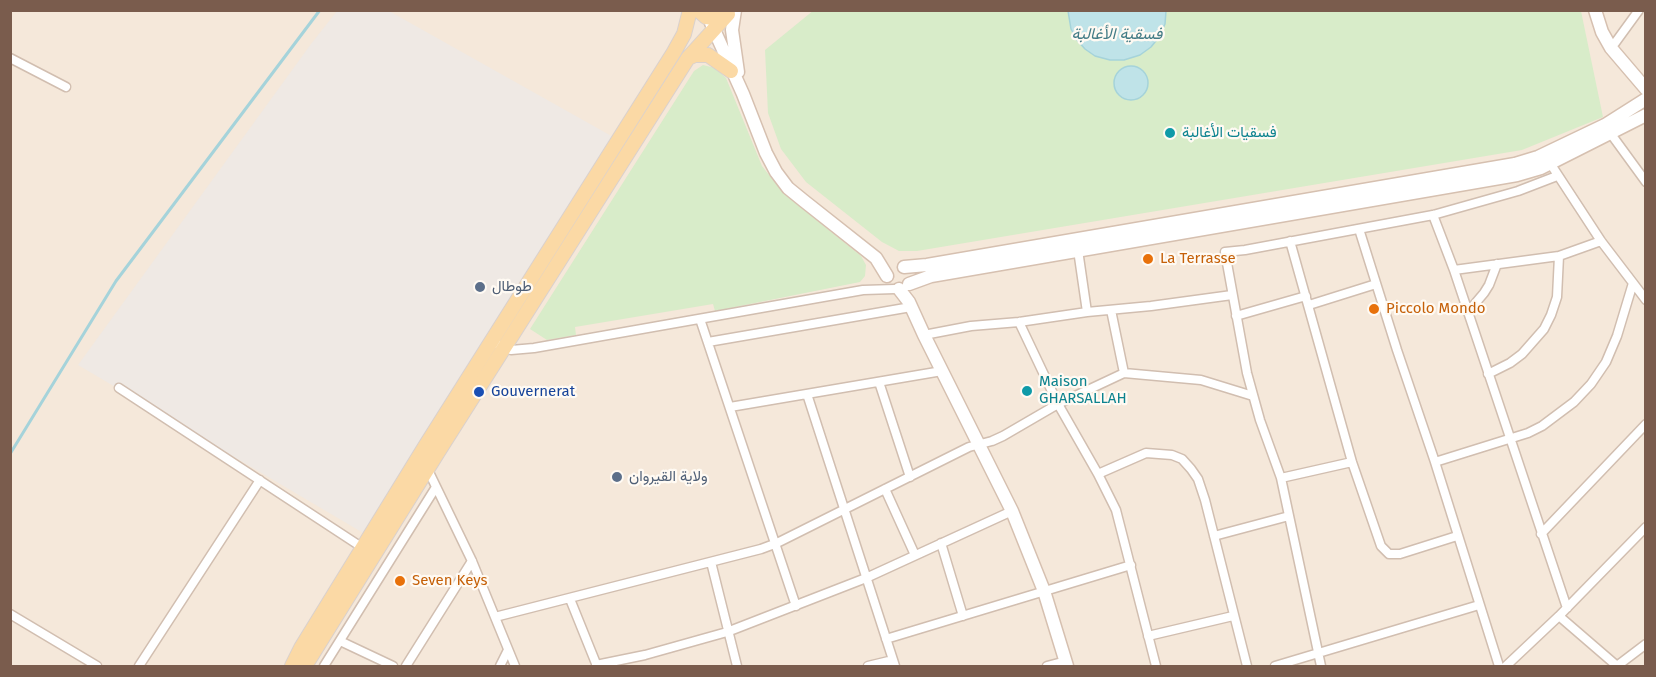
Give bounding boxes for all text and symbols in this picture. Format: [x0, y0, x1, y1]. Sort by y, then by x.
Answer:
water label: فسقية الأغالبة [1072, 25, 1162, 45]
place label: فسقيات الأغالبة [1182, 124, 1276, 142]
marker: فسقيات الأغالبة [1163, 126, 1177, 140]
place label: La Terrasse [1160, 250, 1236, 268]
marker: La Terrasse [1141, 252, 1155, 266]
place label: طوطال [492, 278, 532, 296]
marker: طوطال [473, 280, 487, 294]
place label: Piccolo Mondo [1386, 300, 1485, 318]
marker: Piccolo Mondo [1367, 302, 1381, 316]
place label: Maison GHARSALLAH [1039, 373, 1127, 408]
place label: Gouvernerat [491, 383, 575, 401]
marker: Maison GHARSALLAH [1020, 384, 1034, 398]
marker: Gouvernerat [472, 385, 486, 399]
place label: ولاية القيروان [629, 468, 708, 486]
marker: ولاية القيروان [610, 470, 624, 484]
place label: Seven Keys [412, 572, 488, 590]
marker: Seven Keys [393, 574, 407, 588]

